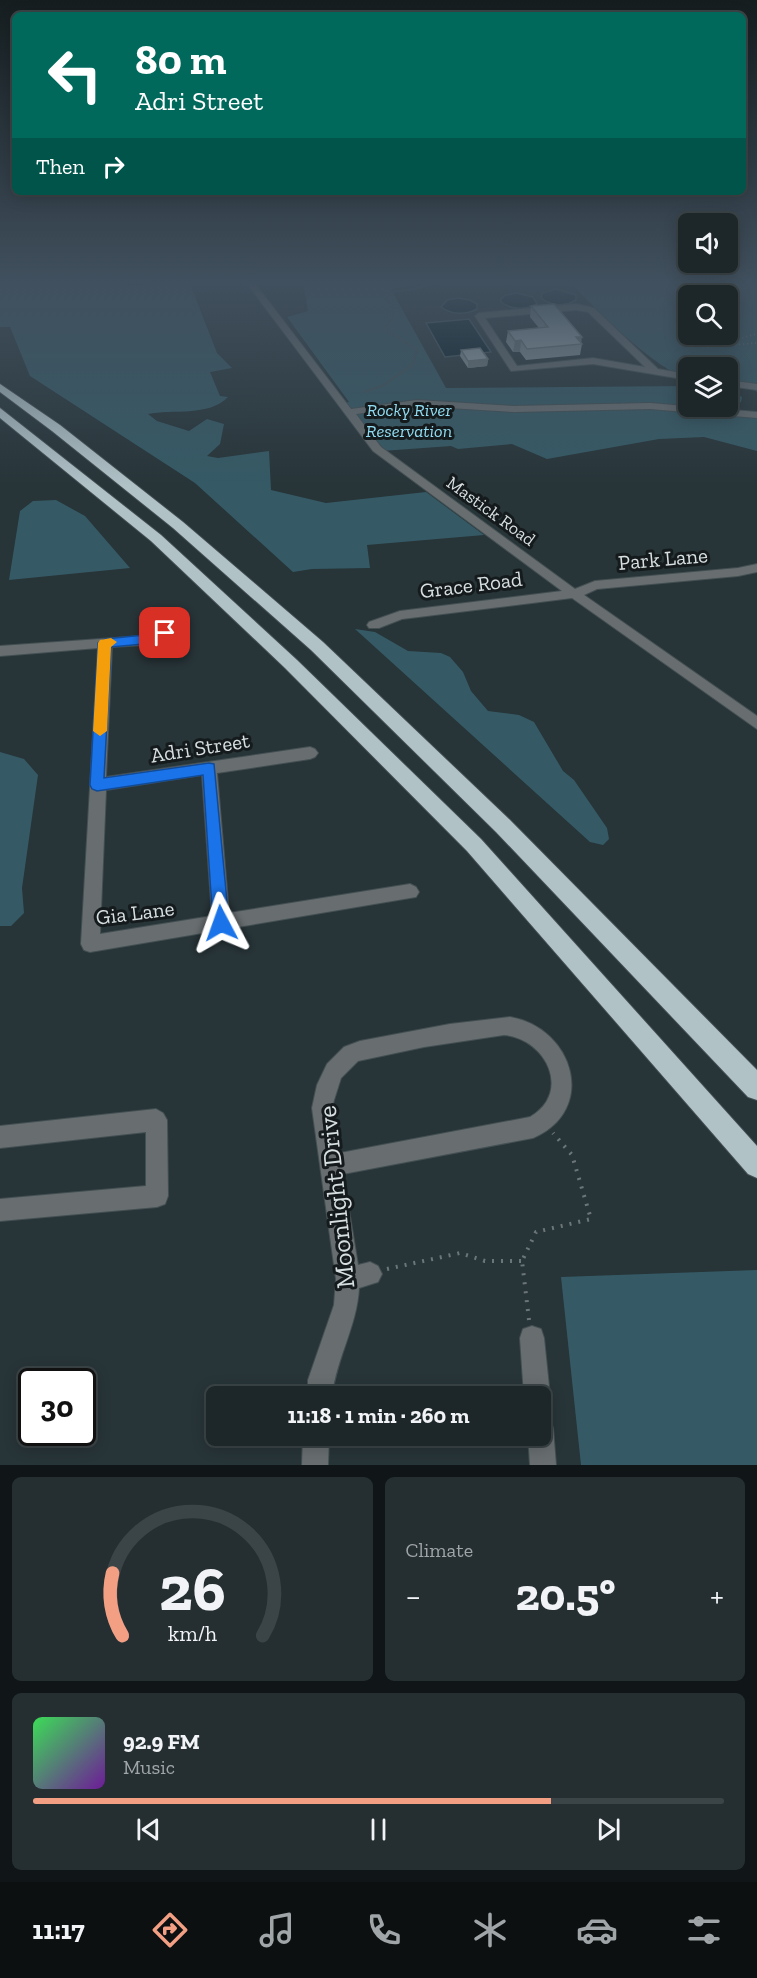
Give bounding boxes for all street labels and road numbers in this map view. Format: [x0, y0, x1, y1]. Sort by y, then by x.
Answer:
street label: Mastick Road [442, 471, 540, 551]
street label: Park Lane [617, 542, 709, 575]
street label: Grace Road [418, 566, 524, 603]
street label: Adri Street [149, 727, 251, 768]
street label: Gia Lane [94, 895, 176, 930]
street label: Moonlight Drive [310, 1104, 362, 1290]

